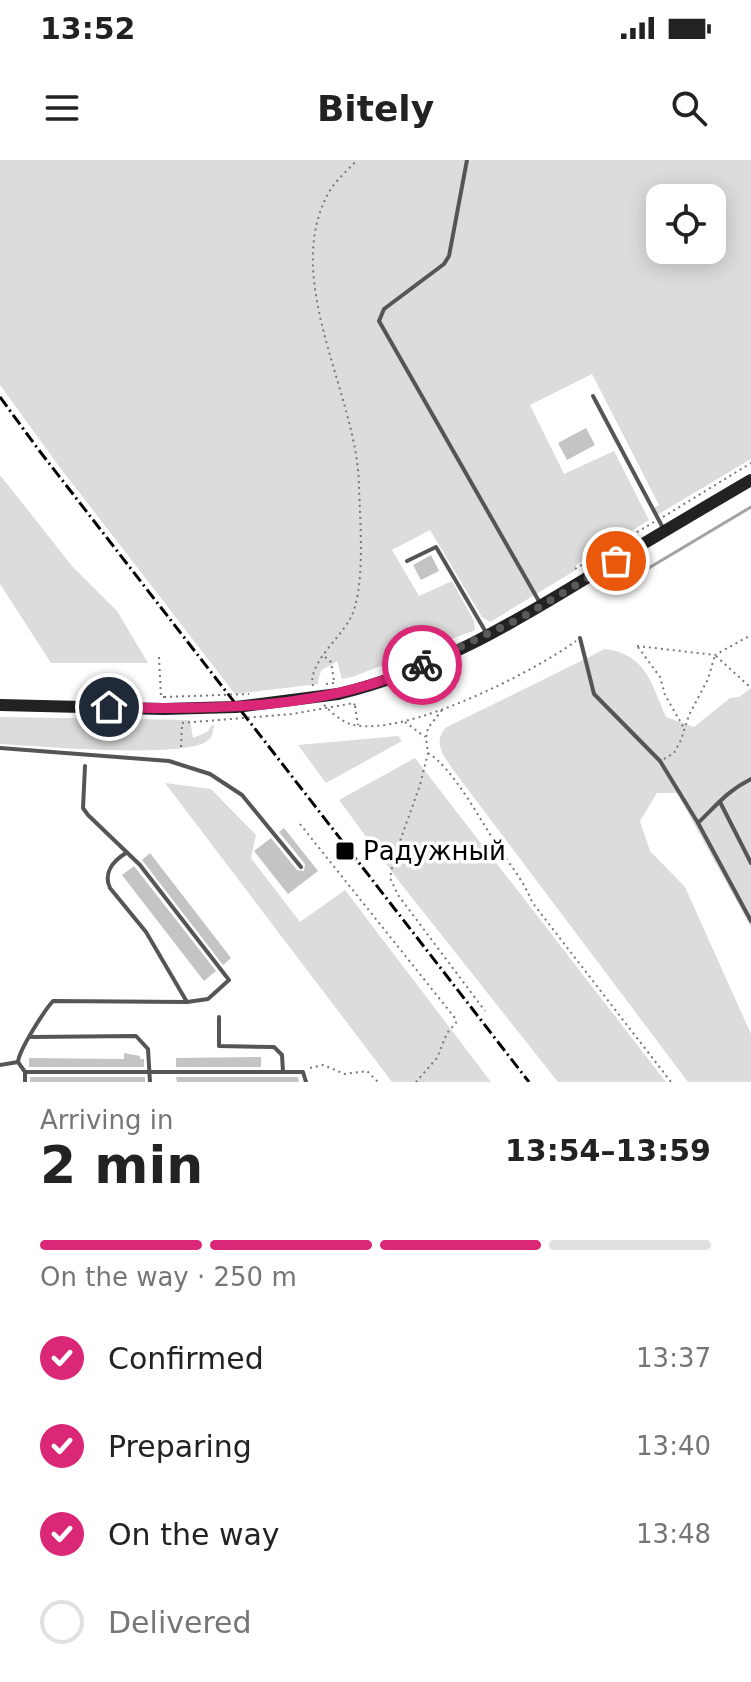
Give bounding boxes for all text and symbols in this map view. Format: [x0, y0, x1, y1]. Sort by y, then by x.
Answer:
text: 13:52 [40, 11, 136, 46]
icon: menu [40, 86, 84, 130]
icon: search [667, 86, 711, 130]
text: Bitely [317, 88, 434, 129]
map controls [646, 184, 726, 264]
button: locate [646, 184, 726, 264]
pin [582, 527, 650, 595]
icon: bag [594, 539, 638, 583]
courier [382, 625, 462, 705]
icon: bike [400, 643, 444, 687]
pin [75, 673, 143, 741]
icon: home [87, 685, 131, 729]
place label: Радужный [363, 836, 506, 866]
marker: Радужный [334, 840, 356, 862]
text: Arriving in [40, 1105, 174, 1135]
text: 13:54–13:59 [505, 1133, 711, 1168]
text: 2 min [40, 1135, 203, 1195]
text: On the way · 250 m [40, 1262, 297, 1292]
icon: check [40, 1336, 84, 1380]
text: Confirmed [108, 1341, 264, 1376]
text: 13:37 [636, 1343, 711, 1373]
icon: check [40, 1424, 84, 1468]
text: Preparing [108, 1429, 252, 1464]
text: 13:40 [636, 1431, 711, 1461]
icon: check [40, 1512, 84, 1556]
text: On the way [108, 1517, 280, 1552]
text: 13:48 [636, 1519, 711, 1549]
text: Delivered [108, 1605, 252, 1640]

